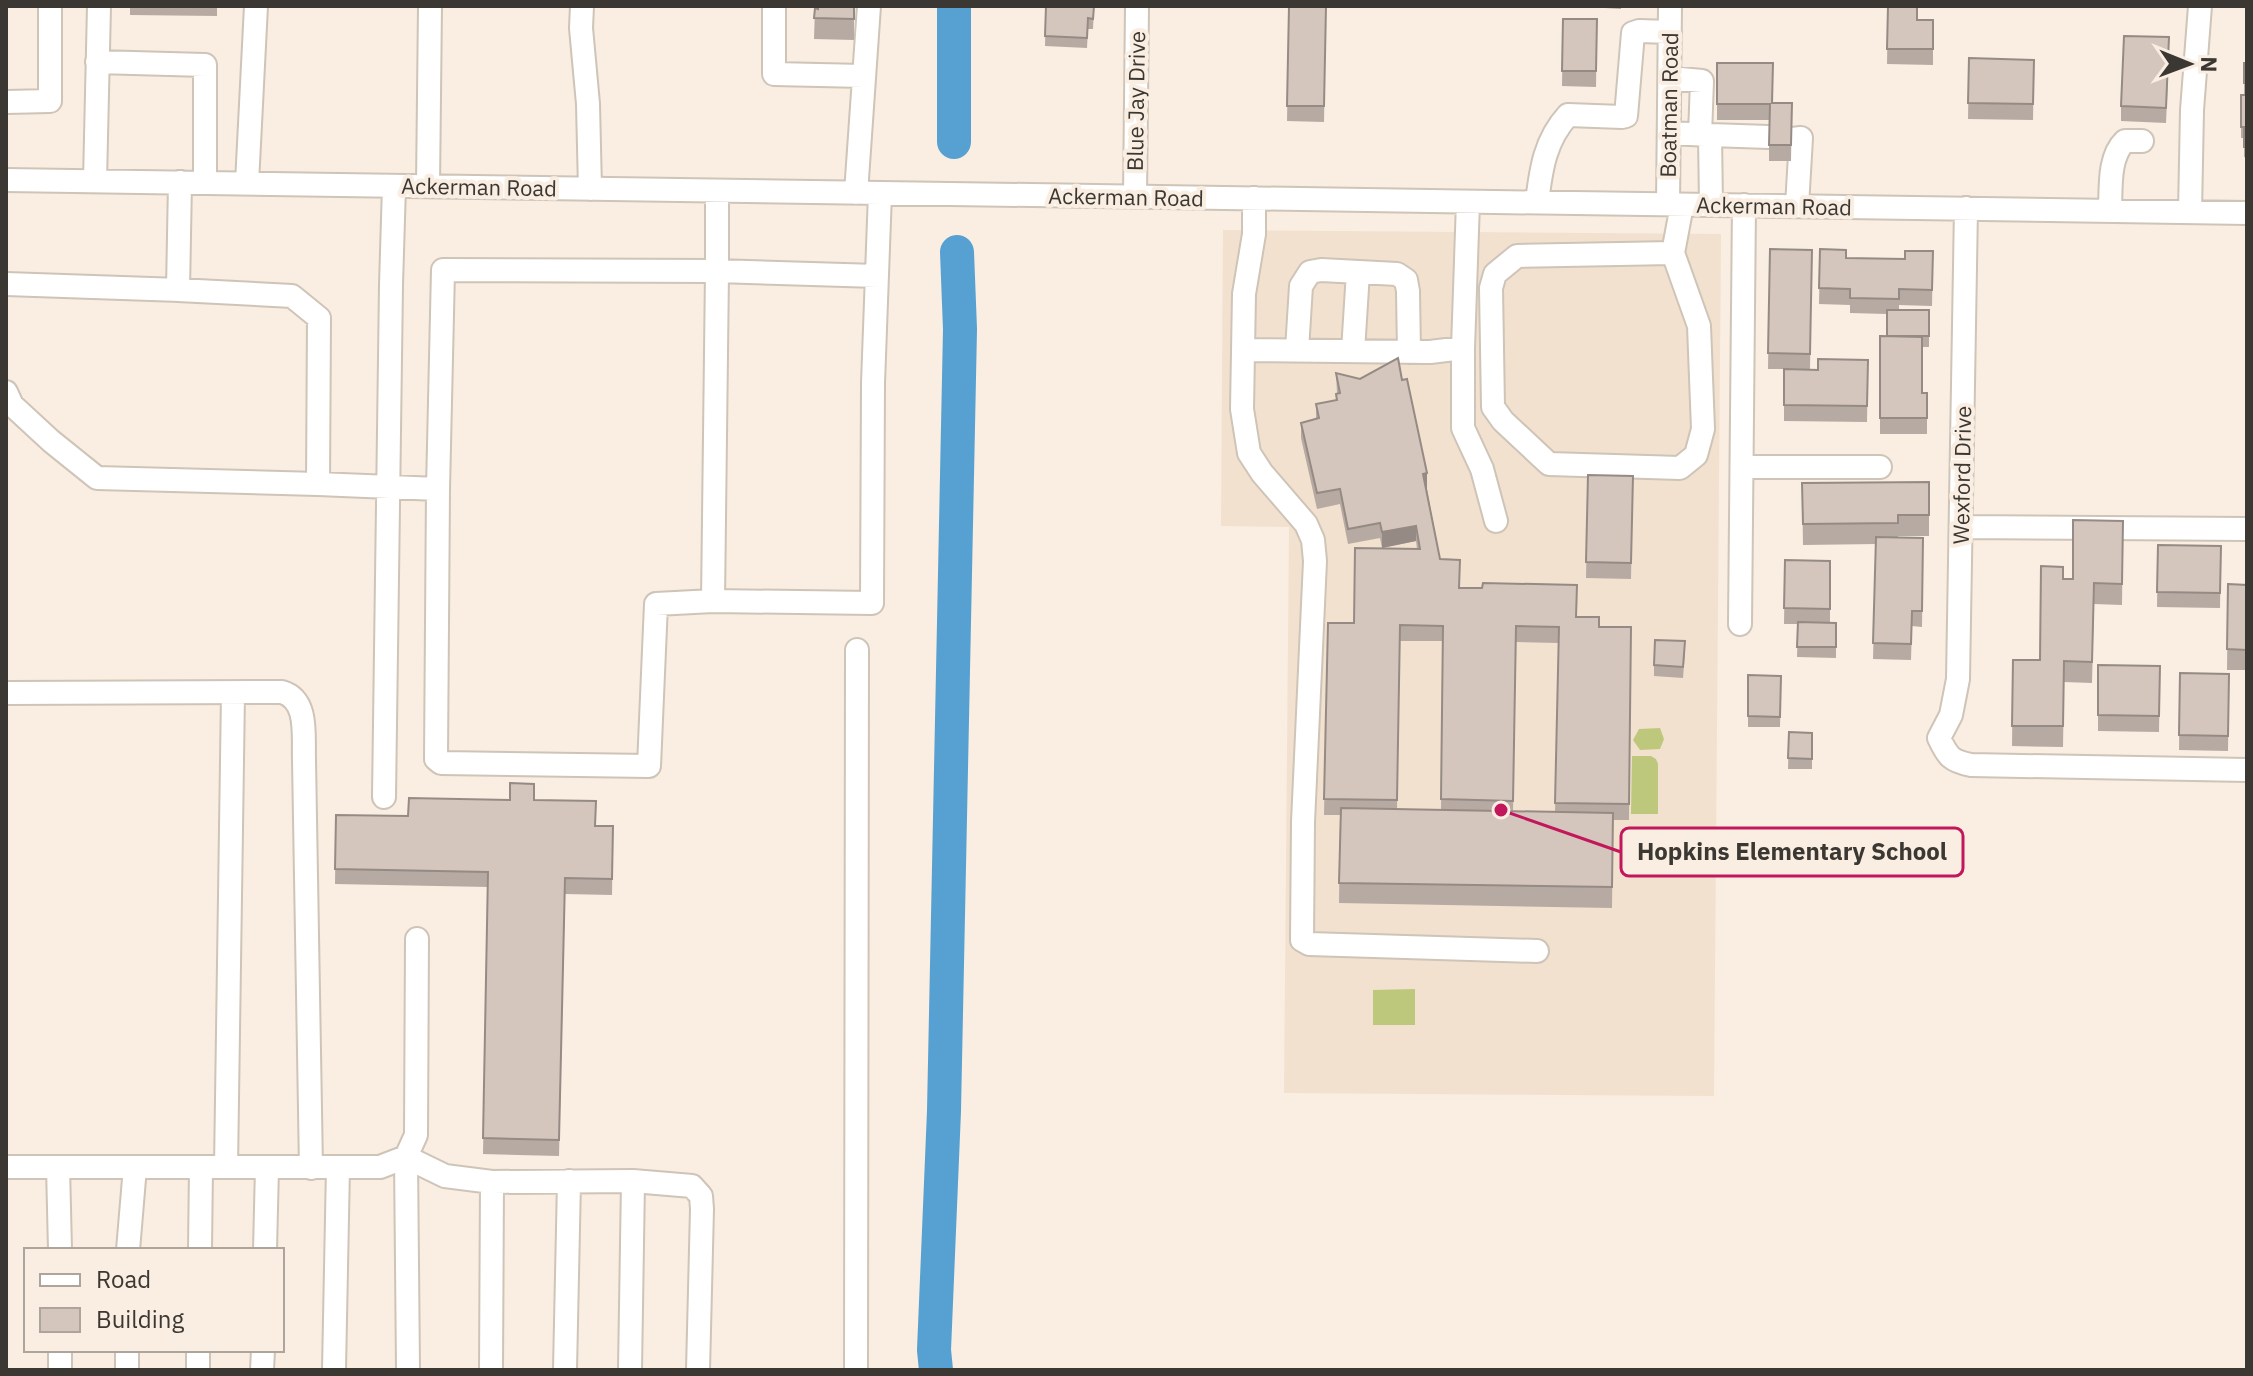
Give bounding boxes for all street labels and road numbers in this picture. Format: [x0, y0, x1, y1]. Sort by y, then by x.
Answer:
street label: Blue Jay Drive [1120, 31, 1151, 171]
street label: Boatman Road [1653, 32, 1684, 178]
street label: Ackerman Road [401, 171, 557, 202]
street label: Ackerman Road [1048, 181, 1204, 212]
street label: Ackerman Road [1696, 190, 1852, 221]
street label: Wexford Drive [1946, 405, 1977, 545]

